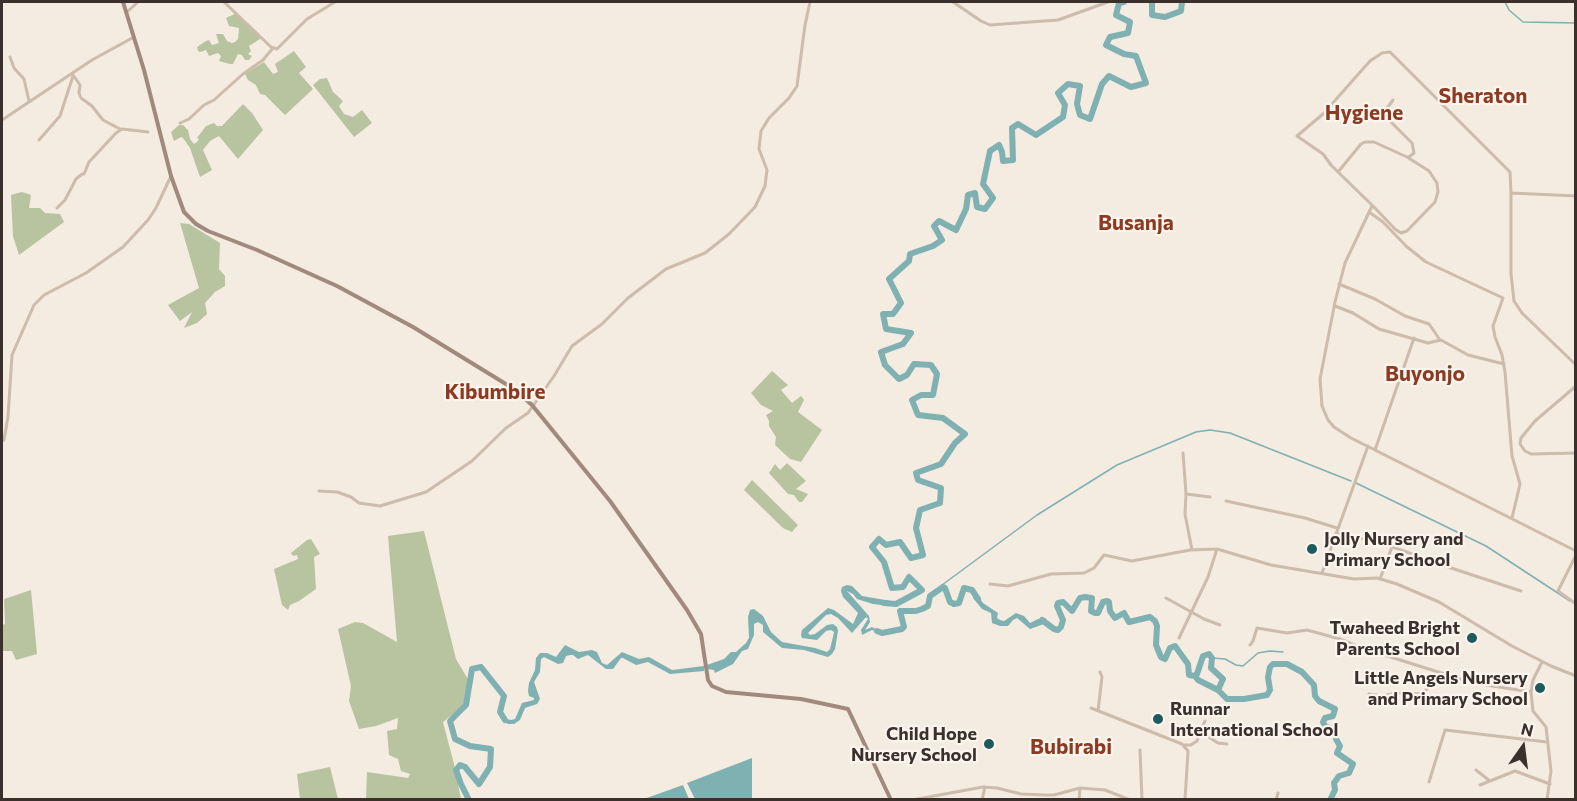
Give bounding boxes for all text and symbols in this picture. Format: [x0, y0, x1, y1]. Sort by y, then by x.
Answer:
district label: Sheraton [1439, 83, 1527, 109]
district label: Hygiene [1325, 100, 1403, 126]
district label: Busanja [1098, 210, 1174, 236]
district label: Buyonjo [1385, 361, 1465, 387]
district label: Kibumbire [445, 379, 545, 405]
place label: Jolly Nursery and Primary School [1324, 528, 1464, 570]
marker: Jolly Nursery and Primary School [1305, 542, 1319, 556]
place label: Twaheed Bright Parents School [1330, 617, 1460, 660]
marker: Twaheed Bright Parents School [1465, 631, 1479, 645]
place label: Little Angels Nursery and Primary School [1354, 667, 1528, 710]
marker: Little Angels Nursery and Primary School [1533, 681, 1547, 695]
place label: Runnar International School [1170, 698, 1338, 740]
marker: Runnar International School [1151, 712, 1165, 726]
north arrow [1493, 717, 1553, 777]
text: N [1519, 718, 1536, 740]
place label: Child Hope Nursery School [851, 723, 977, 766]
district label: Bubirabi [1030, 734, 1112, 760]
marker: Child Hope Nursery School [982, 737, 996, 751]

